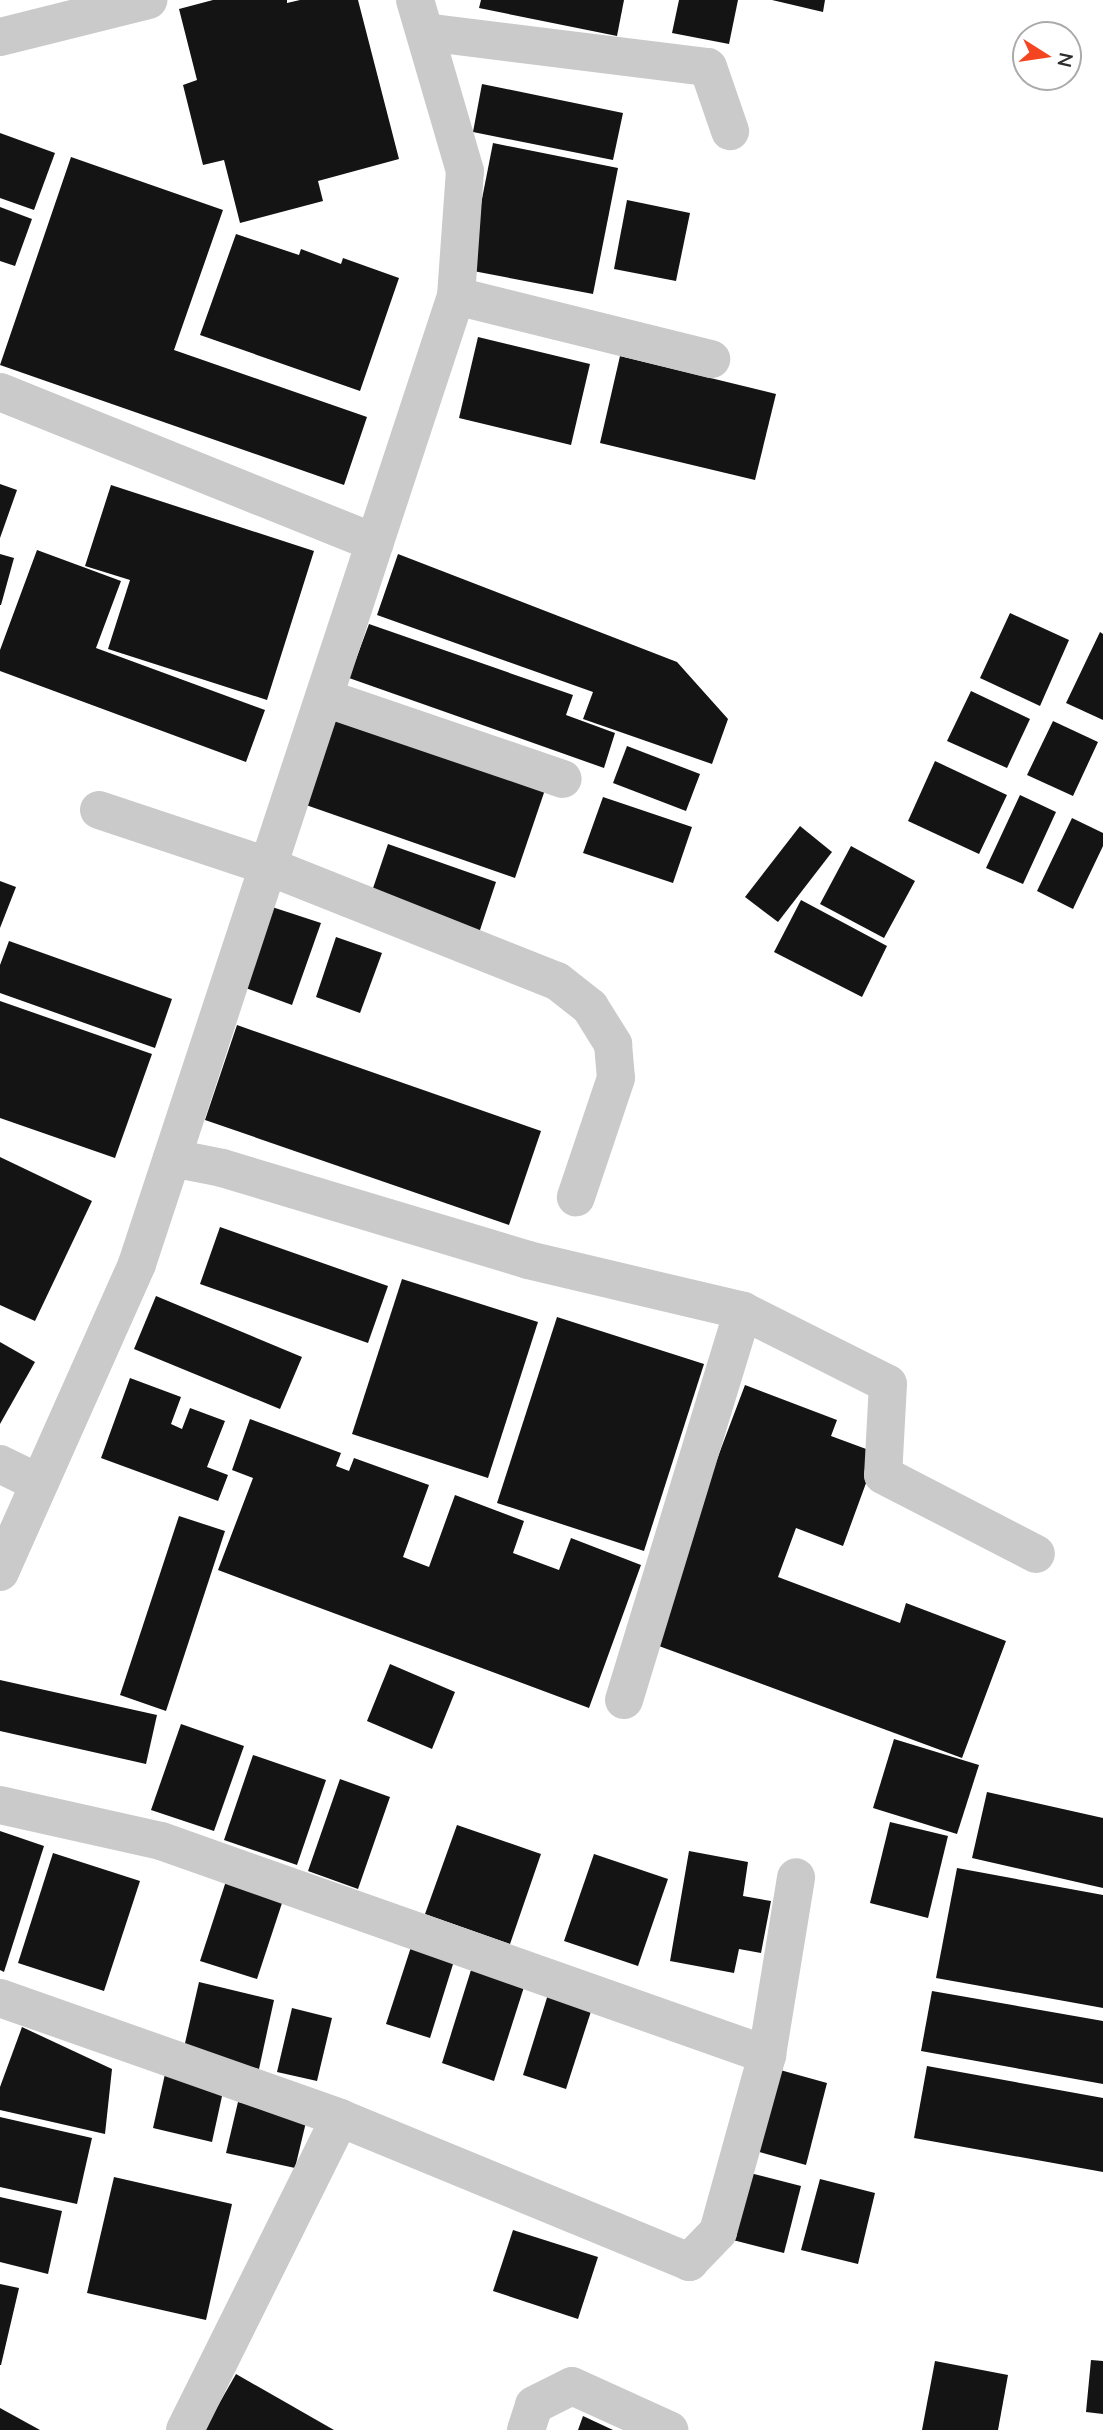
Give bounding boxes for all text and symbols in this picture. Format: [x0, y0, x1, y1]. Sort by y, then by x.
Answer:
north arrow [1012, 21, 1082, 91]
text: N [1052, 50, 1079, 69]

